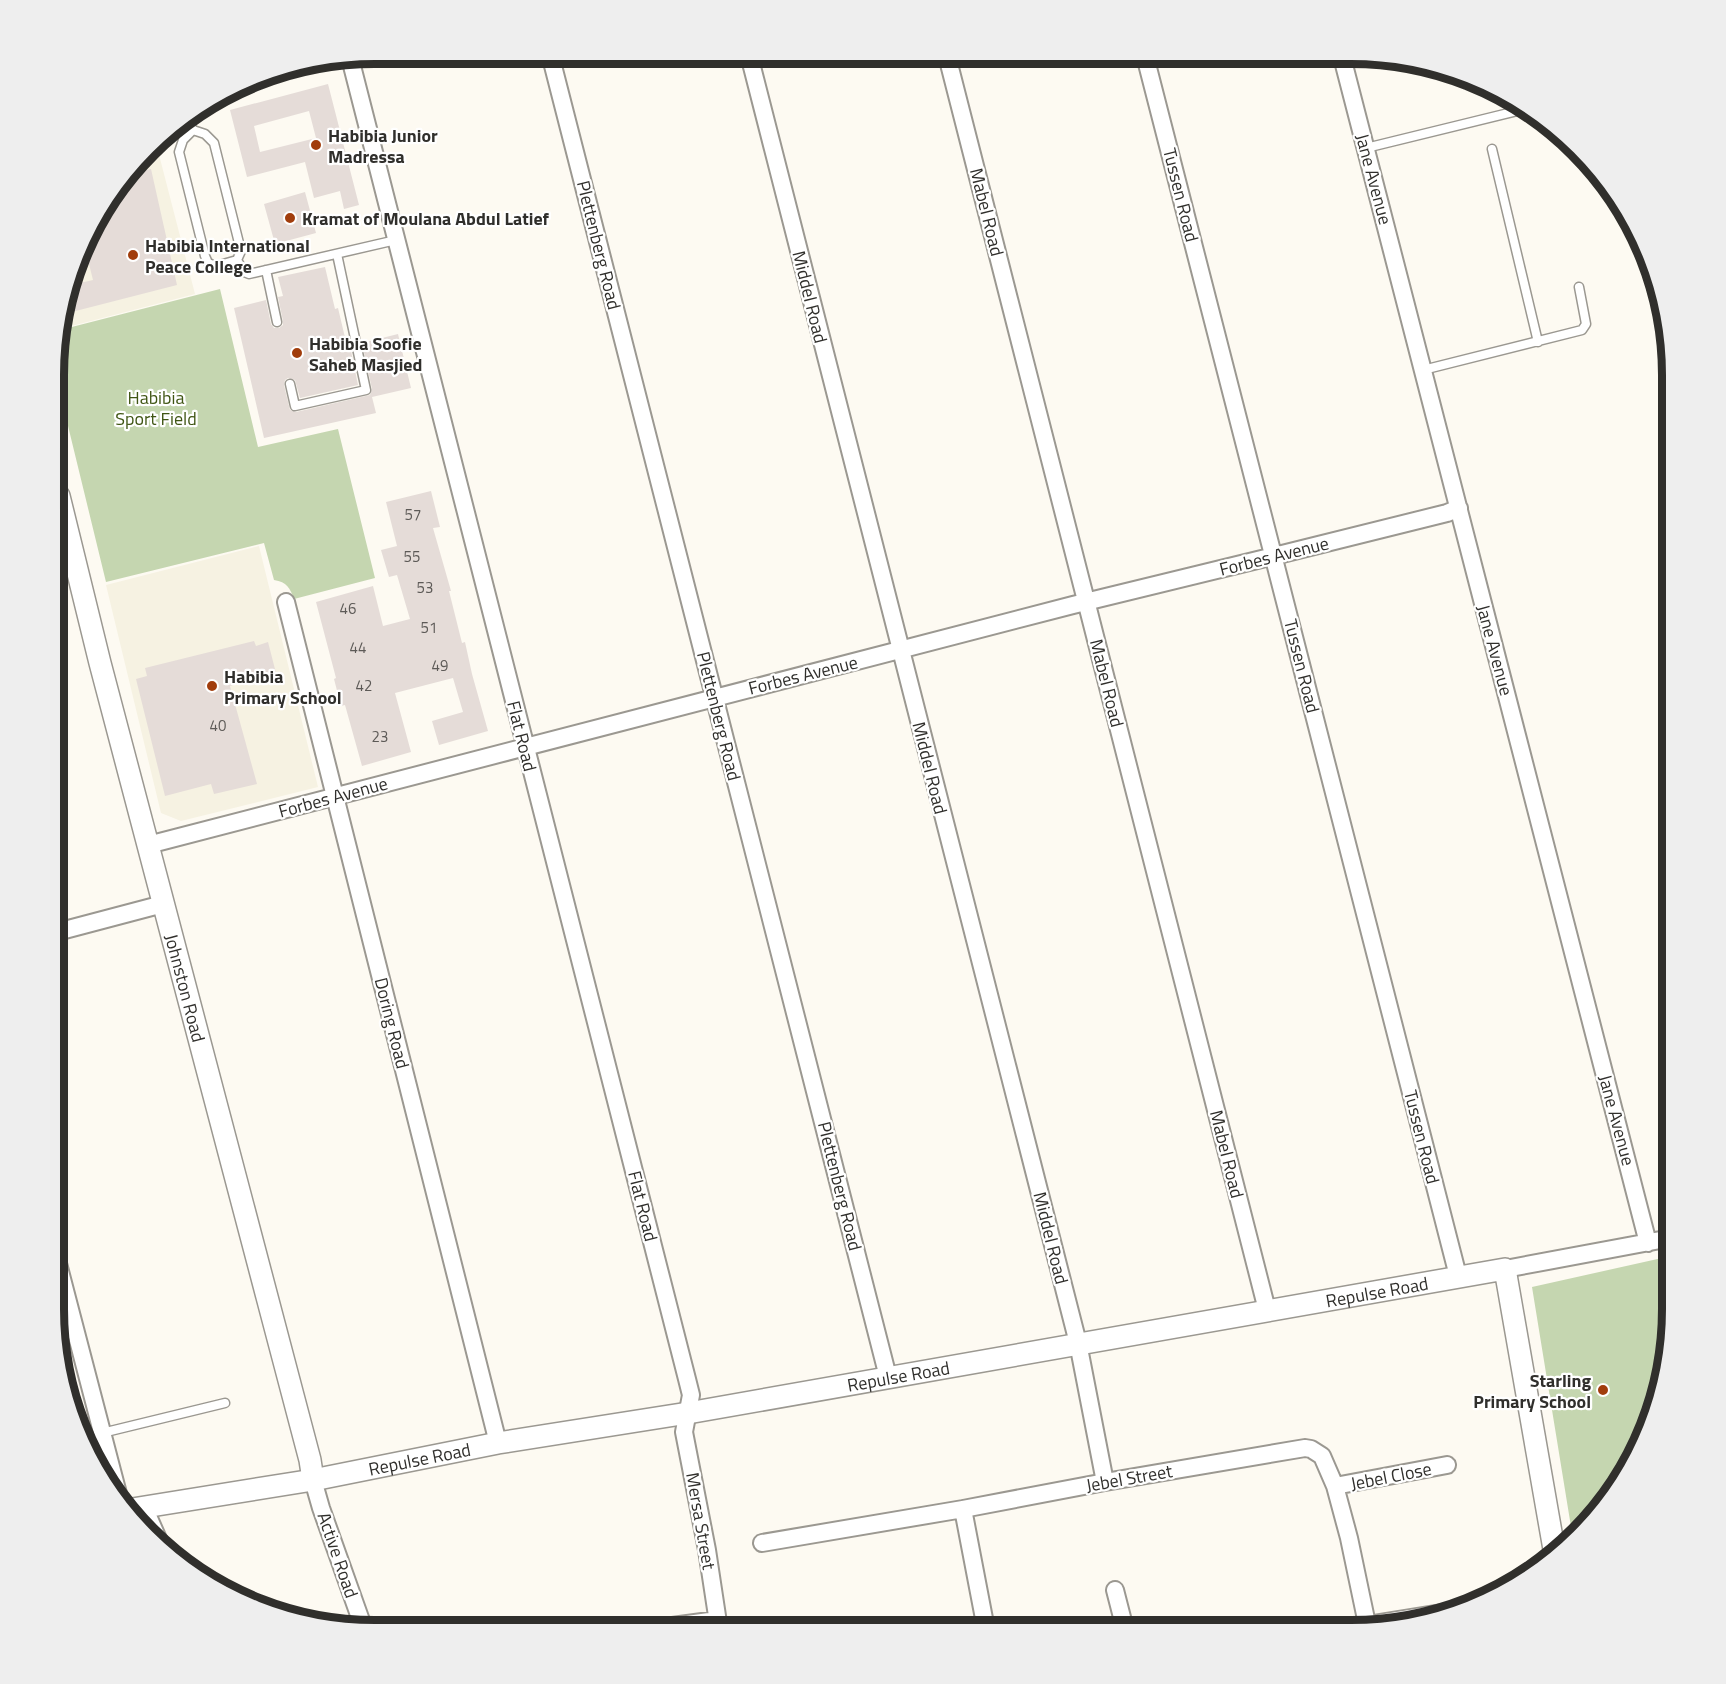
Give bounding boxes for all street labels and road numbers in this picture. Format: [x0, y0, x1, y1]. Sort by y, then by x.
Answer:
street label: Jane Avenue [1349, 130, 1399, 228]
street label: Tussen Road [1156, 145, 1206, 245]
street label: Mabel Road [963, 165, 1011, 259]
street label: Plettenberg Road [570, 178, 628, 312]
street label: Middel Road [785, 248, 835, 346]
street label: Forbes Avenue [1216, 529, 1332, 583]
street label: Jane Avenue [1470, 601, 1520, 699]
street label: Tussen Road [1277, 616, 1327, 716]
street label: Mabel Road [1083, 636, 1131, 730]
street label: Forbes Avenue [745, 648, 861, 702]
street label: Plettenberg Road [690, 649, 748, 783]
street label: Flat Road [500, 698, 544, 774]
street label: Middel Road [905, 719, 955, 817]
street label: Forbes Avenue [275, 769, 391, 825]
street label: Johnston Road [158, 931, 213, 1045]
street label: Doring Road [368, 975, 416, 1071]
street label: Jane Avenue [1592, 1071, 1642, 1169]
street label: Tussen Road [1397, 1087, 1447, 1187]
street label: Mabel Road [1203, 1107, 1251, 1201]
street label: Plettenberg Road [811, 1119, 869, 1253]
street label: Flat Road [621, 1168, 665, 1244]
street label: Middel Road [1026, 1189, 1076, 1287]
street label: Repulse Road [1324, 1269, 1430, 1314]
street label: Repulse Road [845, 1354, 952, 1398]
street label: Repulse Road [366, 1435, 473, 1482]
street label: Jebel Close [1348, 1455, 1434, 1497]
street label: Jebel Street [1084, 1457, 1175, 1499]
street label: Mersa Street [679, 1470, 723, 1572]
street label: Active Road [311, 1508, 365, 1602]

